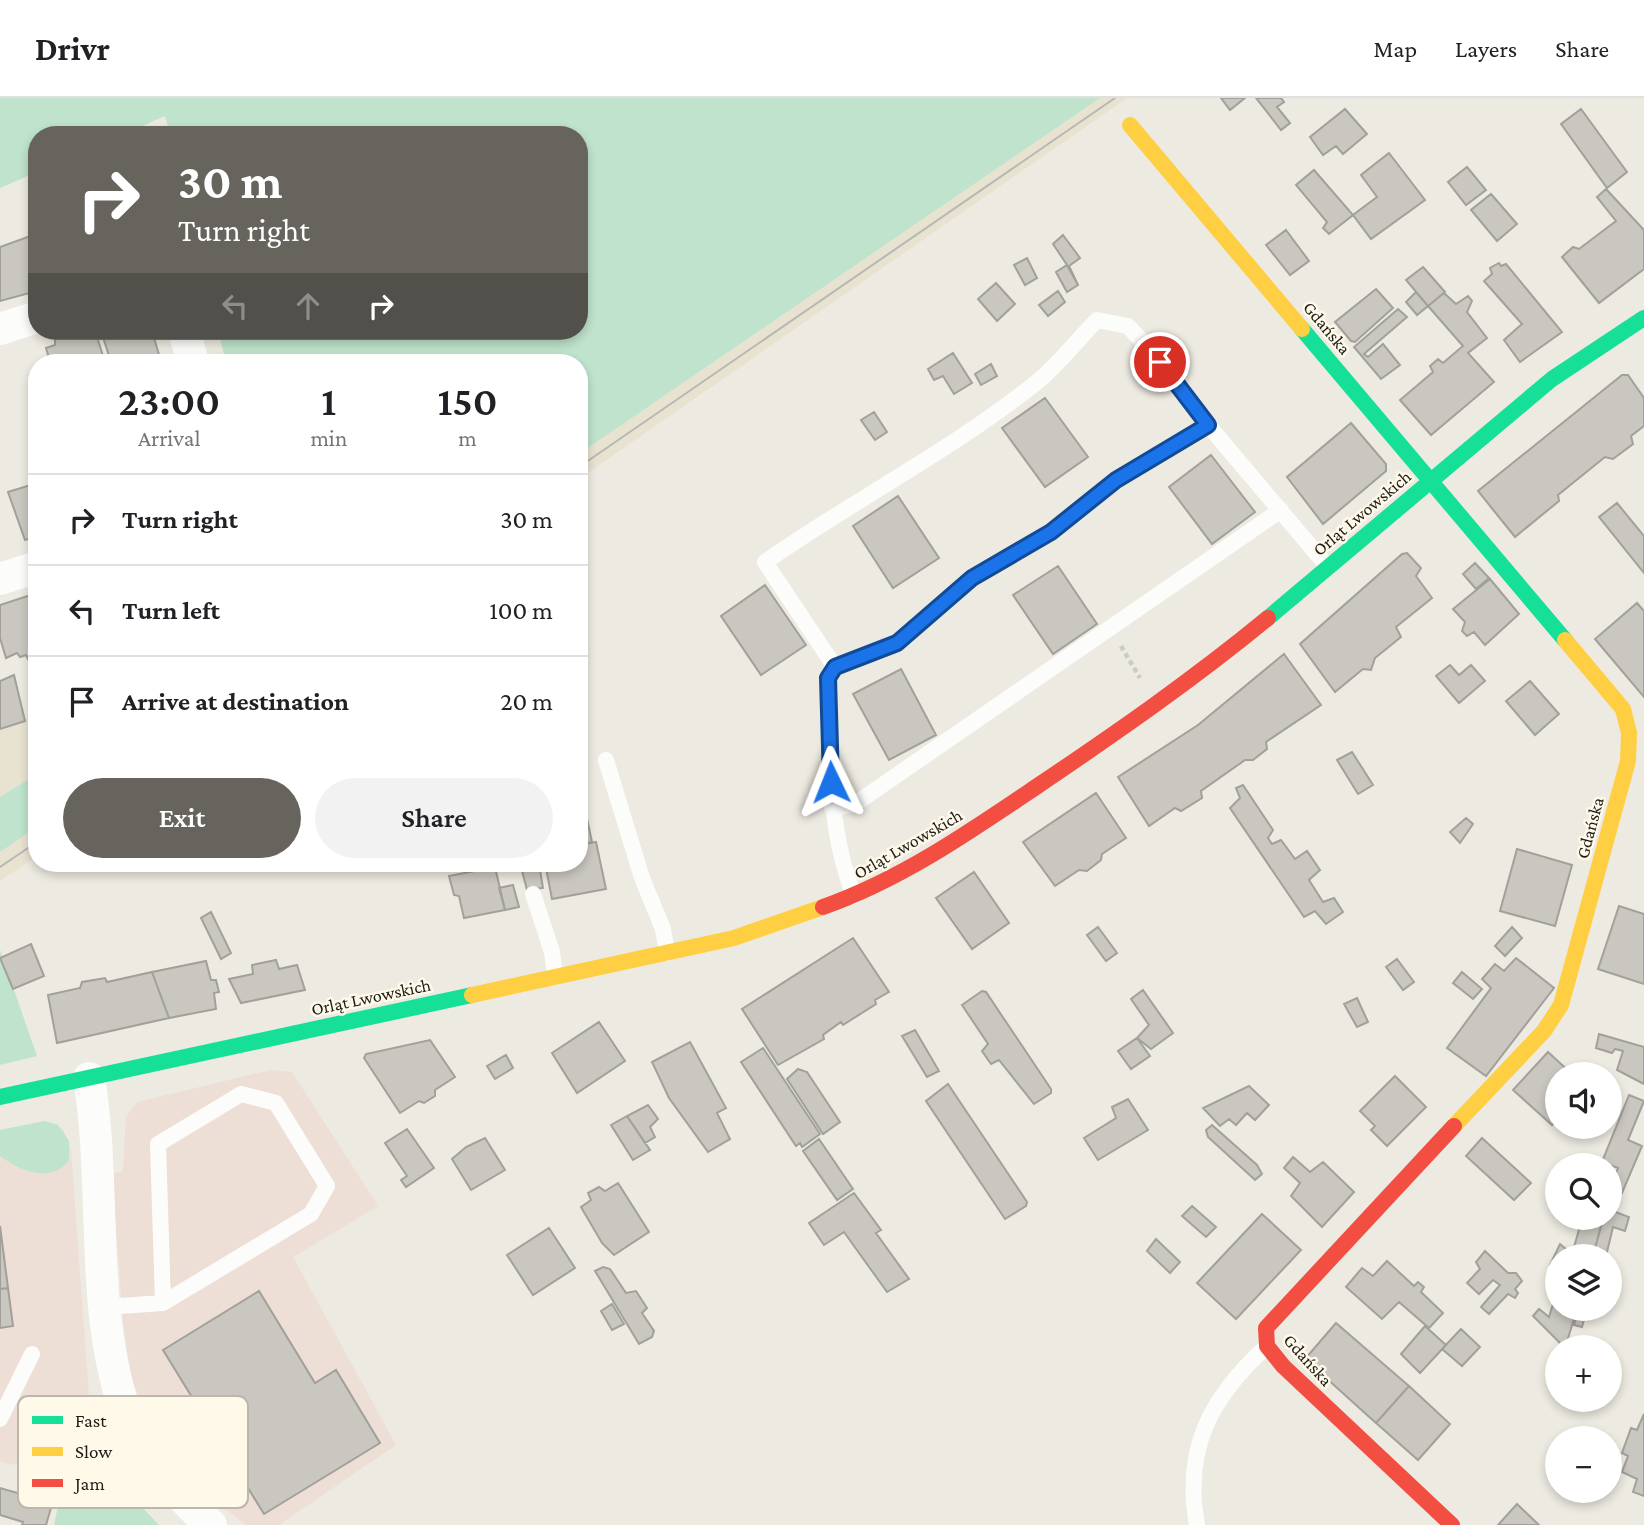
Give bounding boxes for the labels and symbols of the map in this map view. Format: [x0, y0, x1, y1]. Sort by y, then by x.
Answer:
street label: Gdańska [1299, 298, 1355, 358]
pin [1130, 332, 1190, 392]
street label: Orląt Lwowskich [1309, 466, 1415, 560]
position arrow [794, 745, 868, 819]
street label: Gdańska [1572, 795, 1608, 861]
street label: Orląt Lwowskich [850, 805, 966, 883]
street label: Orląt Lwowskich [309, 974, 433, 1019]
street label: Gdańska [1280, 1330, 1336, 1390]
legend [18, 1396, 248, 1508]
text: Fast [75, 1410, 107, 1431]
text: Slow [75, 1441, 112, 1462]
text: Jam [73, 1473, 105, 1494]

